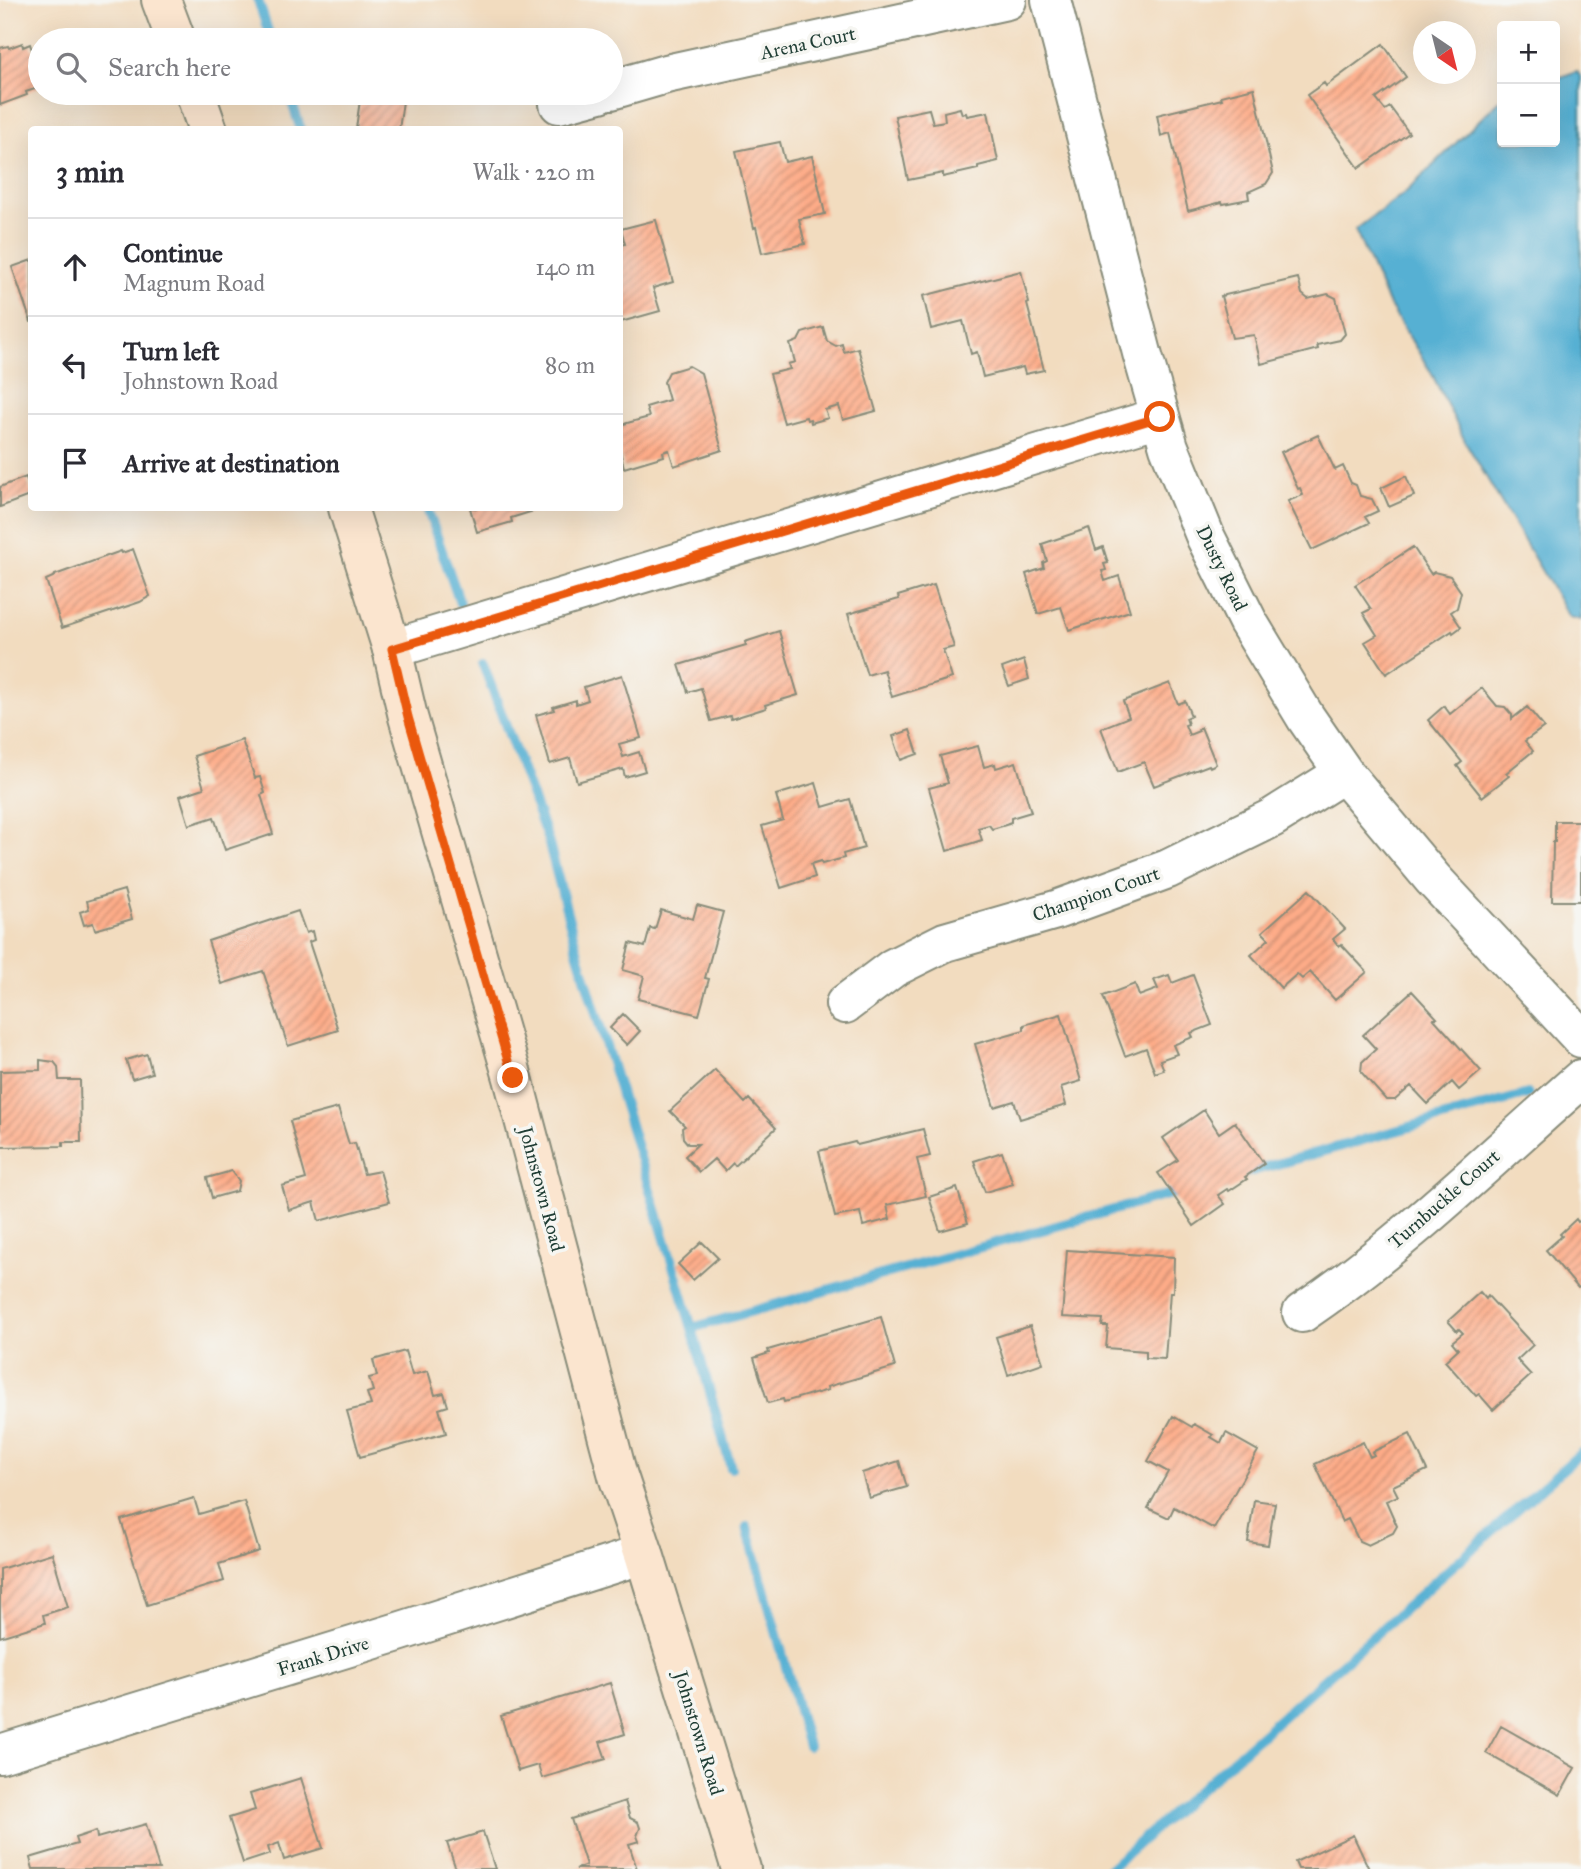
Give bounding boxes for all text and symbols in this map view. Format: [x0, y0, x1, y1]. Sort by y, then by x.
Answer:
north arrow [1413, 21, 1476, 84]
map controls [1497, 21, 1560, 147]
button: + [1497, 21, 1560, 84]
street label: Arena Court [757, 22, 858, 65]
search box [28, 28, 623, 105]
icon: search [52, 48, 90, 86]
text: Search here [108, 51, 231, 83]
button: − [1497, 84, 1560, 147]
text: 3 min [56, 154, 124, 190]
text: Walk · 220 m [472, 158, 595, 186]
text: Continue [123, 237, 223, 269]
icon: ahead [56, 248, 94, 286]
text: 140 m [535, 253, 595, 281]
text: Magnum Road [123, 269, 265, 297]
text: Turn left [123, 335, 219, 367]
icon: left [56, 346, 94, 384]
text: 80 m [545, 351, 595, 379]
text: Johnstown Road [123, 367, 278, 395]
route start [1144, 401, 1175, 432]
icon: arrive [56, 444, 94, 482]
text: Arrive at destination [123, 447, 340, 479]
street label: Dusty Road [1191, 521, 1253, 615]
street label: Champion Court [1029, 861, 1163, 927]
route end [497, 1062, 528, 1093]
street label: Johnstown Road [513, 1122, 570, 1255]
street label: Turnbuckle Court [1384, 1144, 1505, 1254]
street label: Frank Drive [275, 1631, 372, 1681]
street label: Johnstown Road [668, 1666, 729, 1798]

